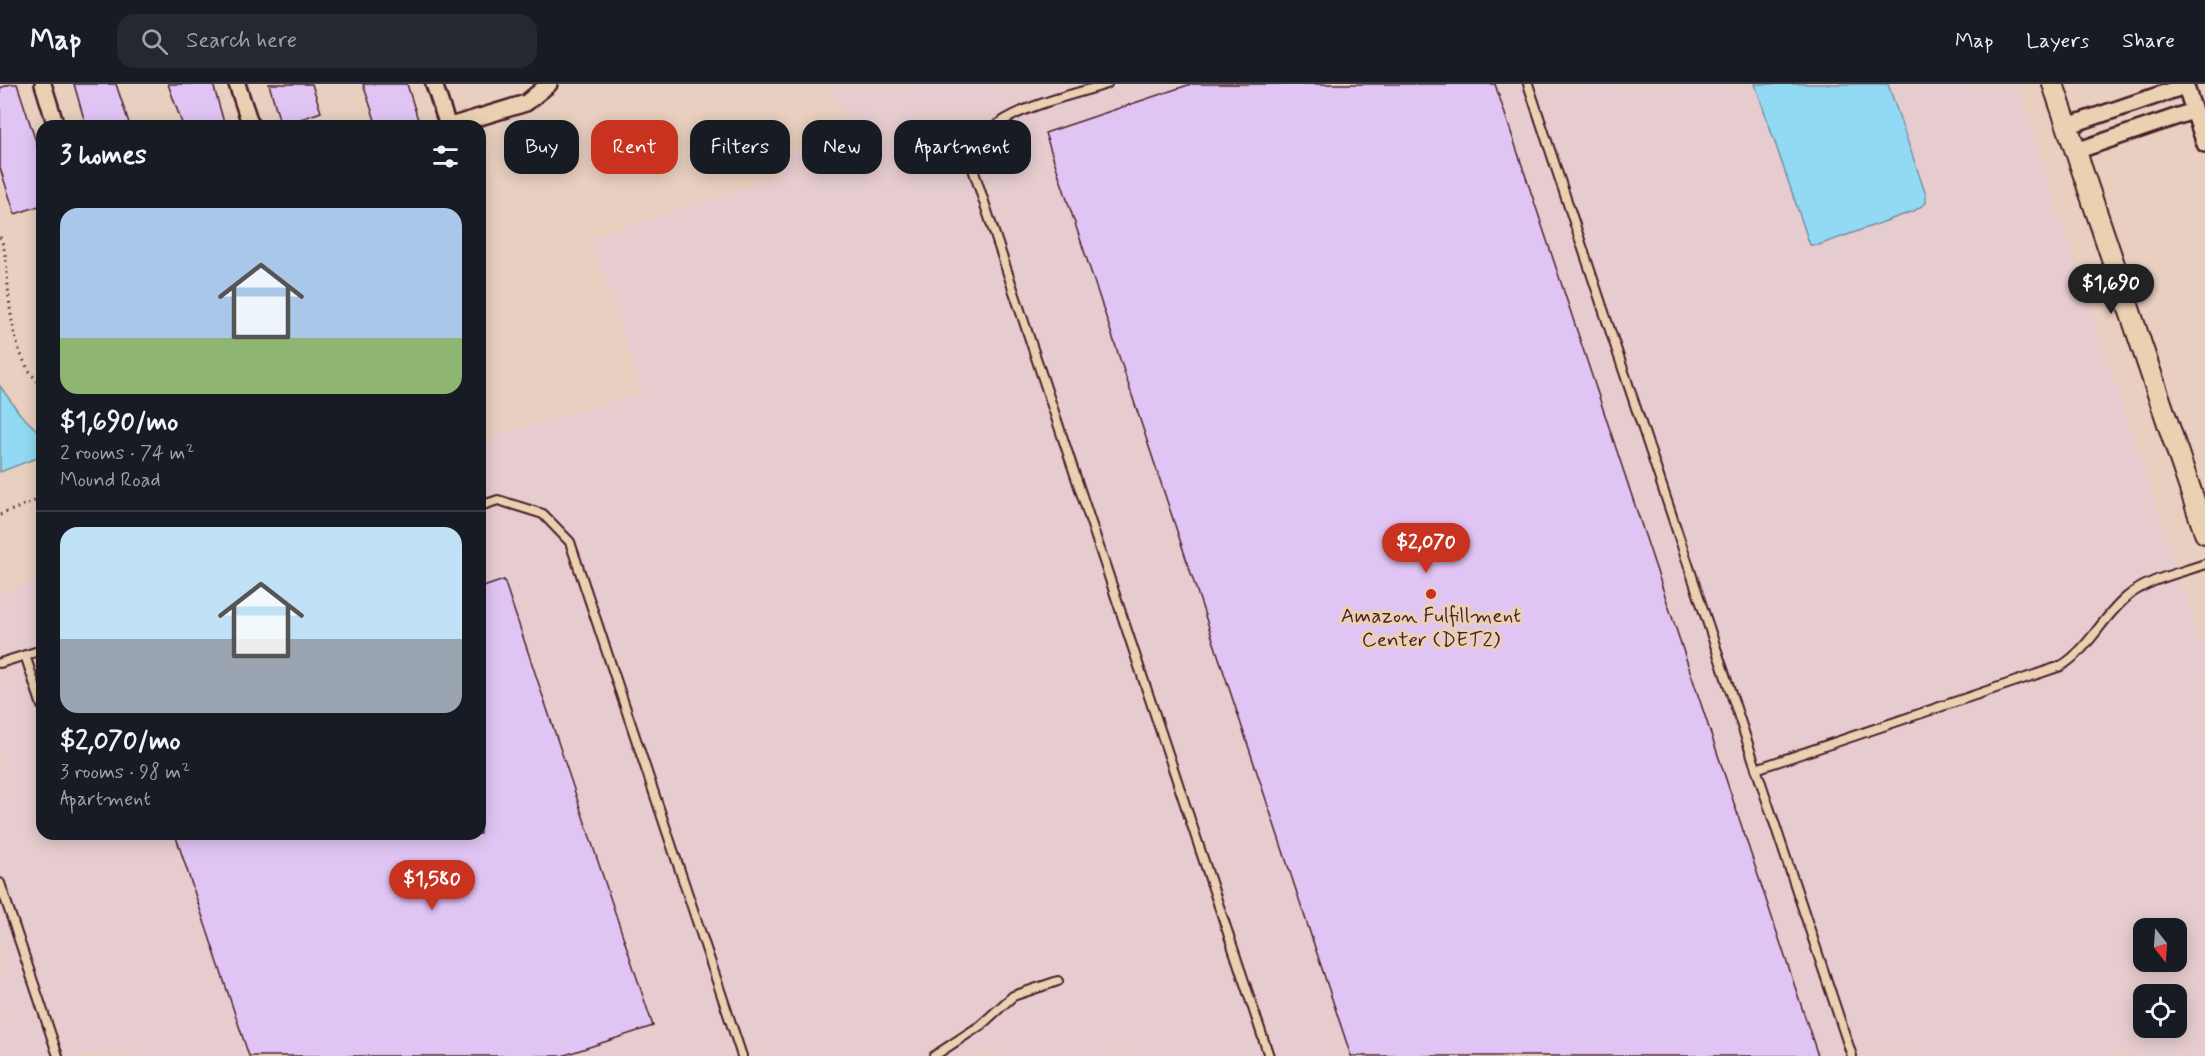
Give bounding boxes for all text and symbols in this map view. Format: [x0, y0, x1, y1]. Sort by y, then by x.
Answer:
search box [117, 14, 537, 68]
text: Map [30, 23, 81, 60]
icon: search [138, 25, 171, 58]
text: Search here [186, 27, 297, 55]
text: Map [1955, 27, 1993, 55]
text: Layers [2026, 27, 2089, 55]
text: Share [2122, 27, 2175, 55]
chip: Buy [504, 120, 579, 174]
chip: Rent [591, 120, 678, 174]
chip: Filters [690, 120, 790, 174]
chip: New [802, 120, 882, 174]
chip: Apartment [894, 120, 1031, 174]
text: 3 homes [60, 139, 147, 173]
icon: filters [429, 140, 462, 173]
icon: home [207, 247, 315, 355]
pin: $1,690 [2062, 264, 2160, 315]
text: $1,690 [2082, 270, 2140, 297]
text: $1,690/mo [60, 406, 178, 440]
text: 2 rooms · 74 m² [60, 440, 194, 467]
text: Mound Road [60, 467, 161, 494]
pin: $2,070 [1377, 523, 1475, 574]
text: $2,070 [1396, 529, 1456, 556]
icon: home [207, 566, 315, 674]
marker: Amazon Fulfillment Center (DET2) [1424, 587, 1438, 601]
place label: Amazon Fulfillment Center (DET2) [1341, 602, 1521, 654]
text: $2,070/mo [60, 725, 181, 759]
text: 3 rooms · 98 m² [60, 759, 190, 786]
text: Apartment [60, 786, 151, 813]
pin: $1,580 [383, 860, 481, 911]
text: $1,580 [403, 866, 461, 893]
north arrow [2133, 918, 2187, 972]
map controls [2133, 918, 2187, 1038]
button: locate [2133, 984, 2187, 1038]

